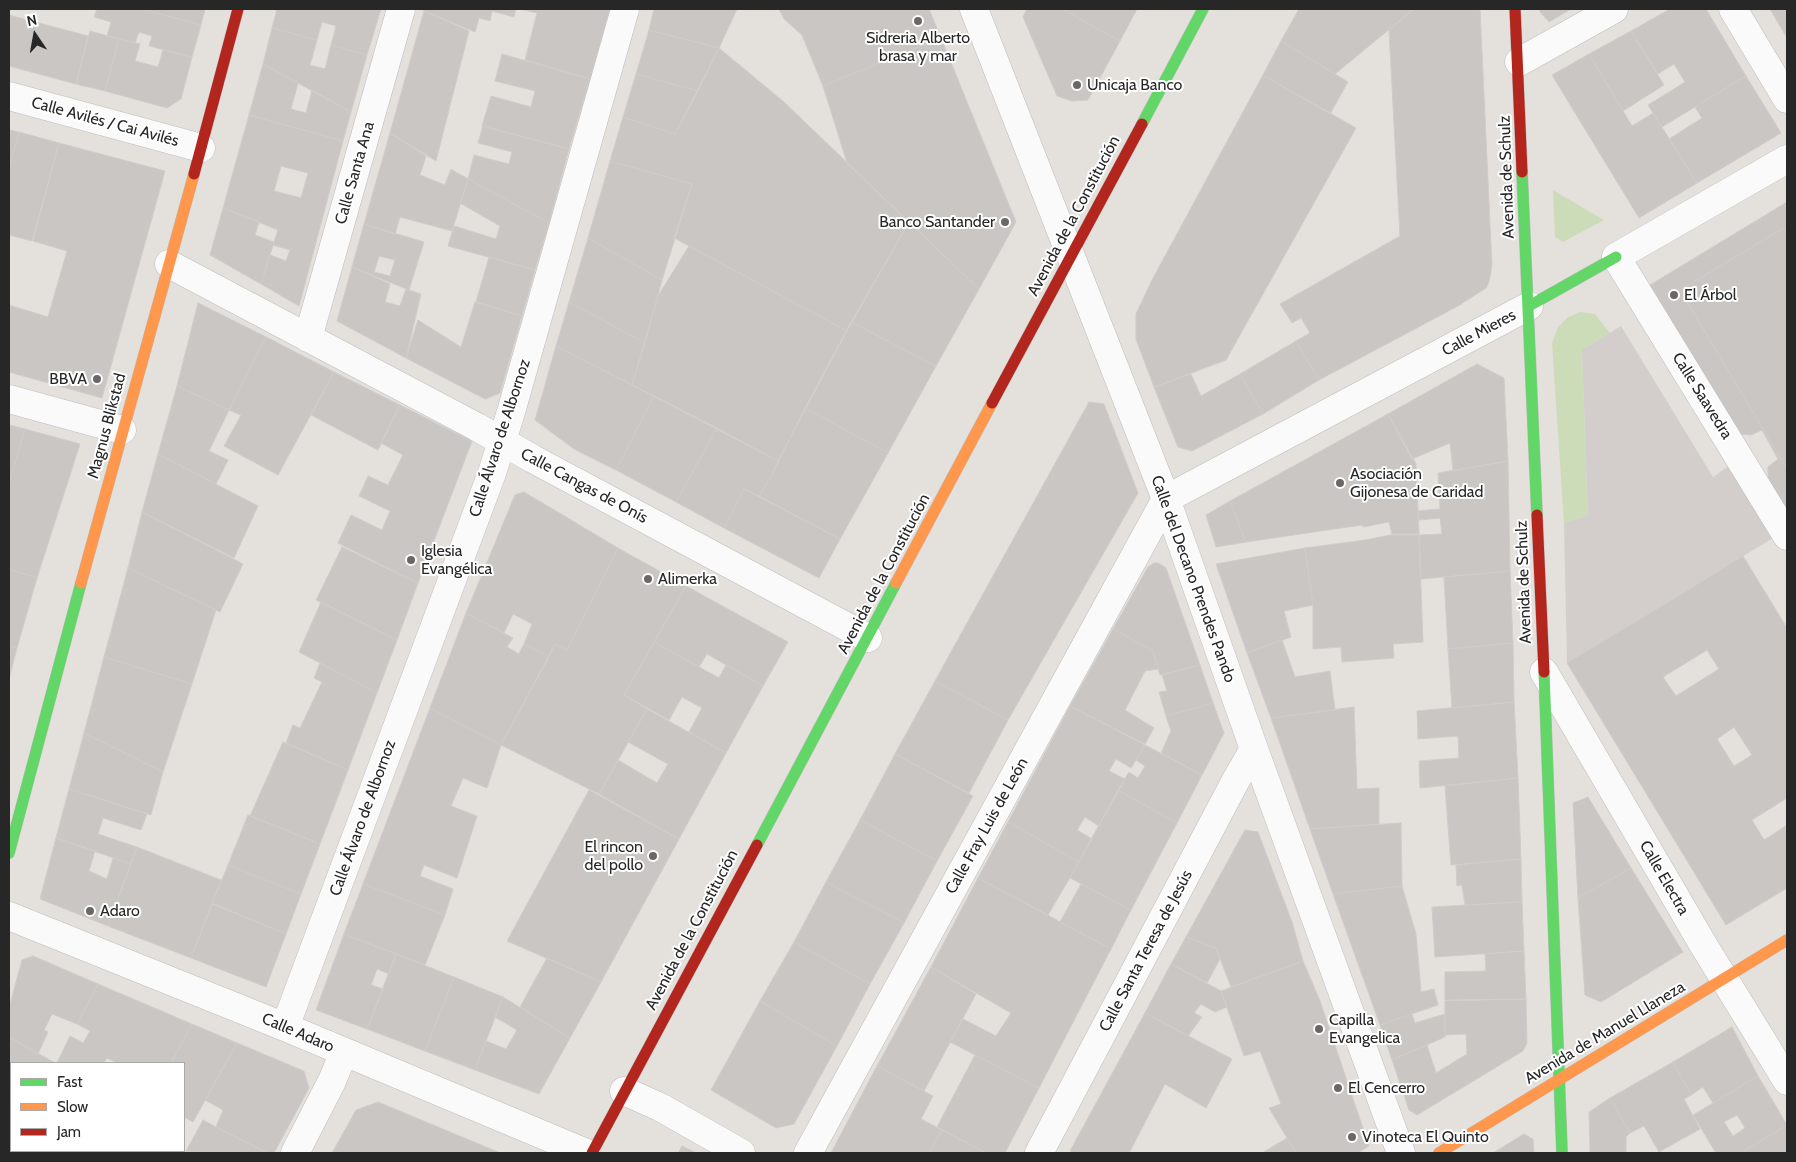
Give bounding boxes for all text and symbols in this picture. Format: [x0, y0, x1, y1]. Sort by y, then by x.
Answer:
north arrow [10, 10, 60, 60]
text: N [25, 10, 39, 30]
marker: Sidreria Alberto brasa y mar [912, 15, 924, 27]
place label: Sidreria Alberto brasa y mar [866, 28, 970, 66]
place label: Unicaja Banco [1087, 75, 1182, 95]
marker: Unicaja Banco [1071, 79, 1083, 91]
street label: Calle Avilés / Cai Avilés [29, 93, 181, 151]
street label: Avenida de Schulz [1495, 115, 1519, 239]
street label: Calle Santa Ana [331, 120, 379, 226]
street label: Avenida de la Constitución [1024, 133, 1124, 299]
place label: Banco Santander [879, 212, 995, 232]
marker: Banco Santander [999, 216, 1011, 228]
place label: El Árbol [1684, 285, 1737, 305]
marker: El Árbol [1668, 289, 1680, 301]
street label: Calle Mieres [1439, 306, 1519, 360]
street label: Calle Saavedra [1668, 349, 1736, 443]
street label: Calle Álvaro de Albornoz [465, 357, 535, 519]
place label: BBVA [49, 369, 87, 389]
street label: Magnus Blikstad [84, 371, 130, 481]
marker: BBVA [91, 373, 103, 385]
street label: Calle Cangas de Onís [517, 444, 651, 528]
place label: Asociación Gijonesa de Caridad [1350, 464, 1483, 502]
street label: Calle del Decano Prendes Pando [1147, 473, 1239, 685]
marker: Asociación Gijonesa de Caridad [1334, 477, 1346, 489]
street label: Avenida de la Constitución [834, 491, 934, 657]
street label: Avenida de Schulz [1512, 520, 1536, 644]
place label: Iglesia Evangélica [421, 541, 492, 579]
marker: Iglesia Evangélica [405, 554, 417, 566]
place label: Alimerka [658, 569, 717, 589]
marker: Alimerka [642, 573, 654, 585]
street label: Calle Álvaro de Albornoz [326, 737, 400, 899]
street label: Calle Fray Luis de León [942, 755, 1032, 897]
place label: El rincon del pollo [584, 837, 643, 875]
street label: Calle Electra [1635, 837, 1693, 919]
street label: Avenida de la Constitución [642, 847, 742, 1013]
marker: El rincon del pollo [647, 850, 659, 862]
street label: Calle Santa Teresa de Jesús [1095, 867, 1197, 1035]
place label: Adaro [100, 901, 140, 921]
marker: Adaro [84, 905, 96, 917]
street label: Avenida de Manuel Llaneza [1521, 977, 1689, 1089]
street label: Calle Adaro [259, 1009, 337, 1057]
place label: Capilla Evangelica [1329, 1010, 1400, 1048]
marker: Capilla Evangelica [1313, 1023, 1325, 1035]
legend [10, 1062, 185, 1152]
text: Fast [57, 1073, 82, 1091]
place label: El Cencerro [1348, 1078, 1425, 1098]
marker: El Cencerro [1332, 1082, 1344, 1094]
text: Slow [57, 1098, 88, 1116]
text: Jam [57, 1123, 81, 1141]
place label: Vinoteca El Quinto [1362, 1127, 1489, 1147]
marker: Vinoteca El Quinto [1346, 1131, 1358, 1143]

